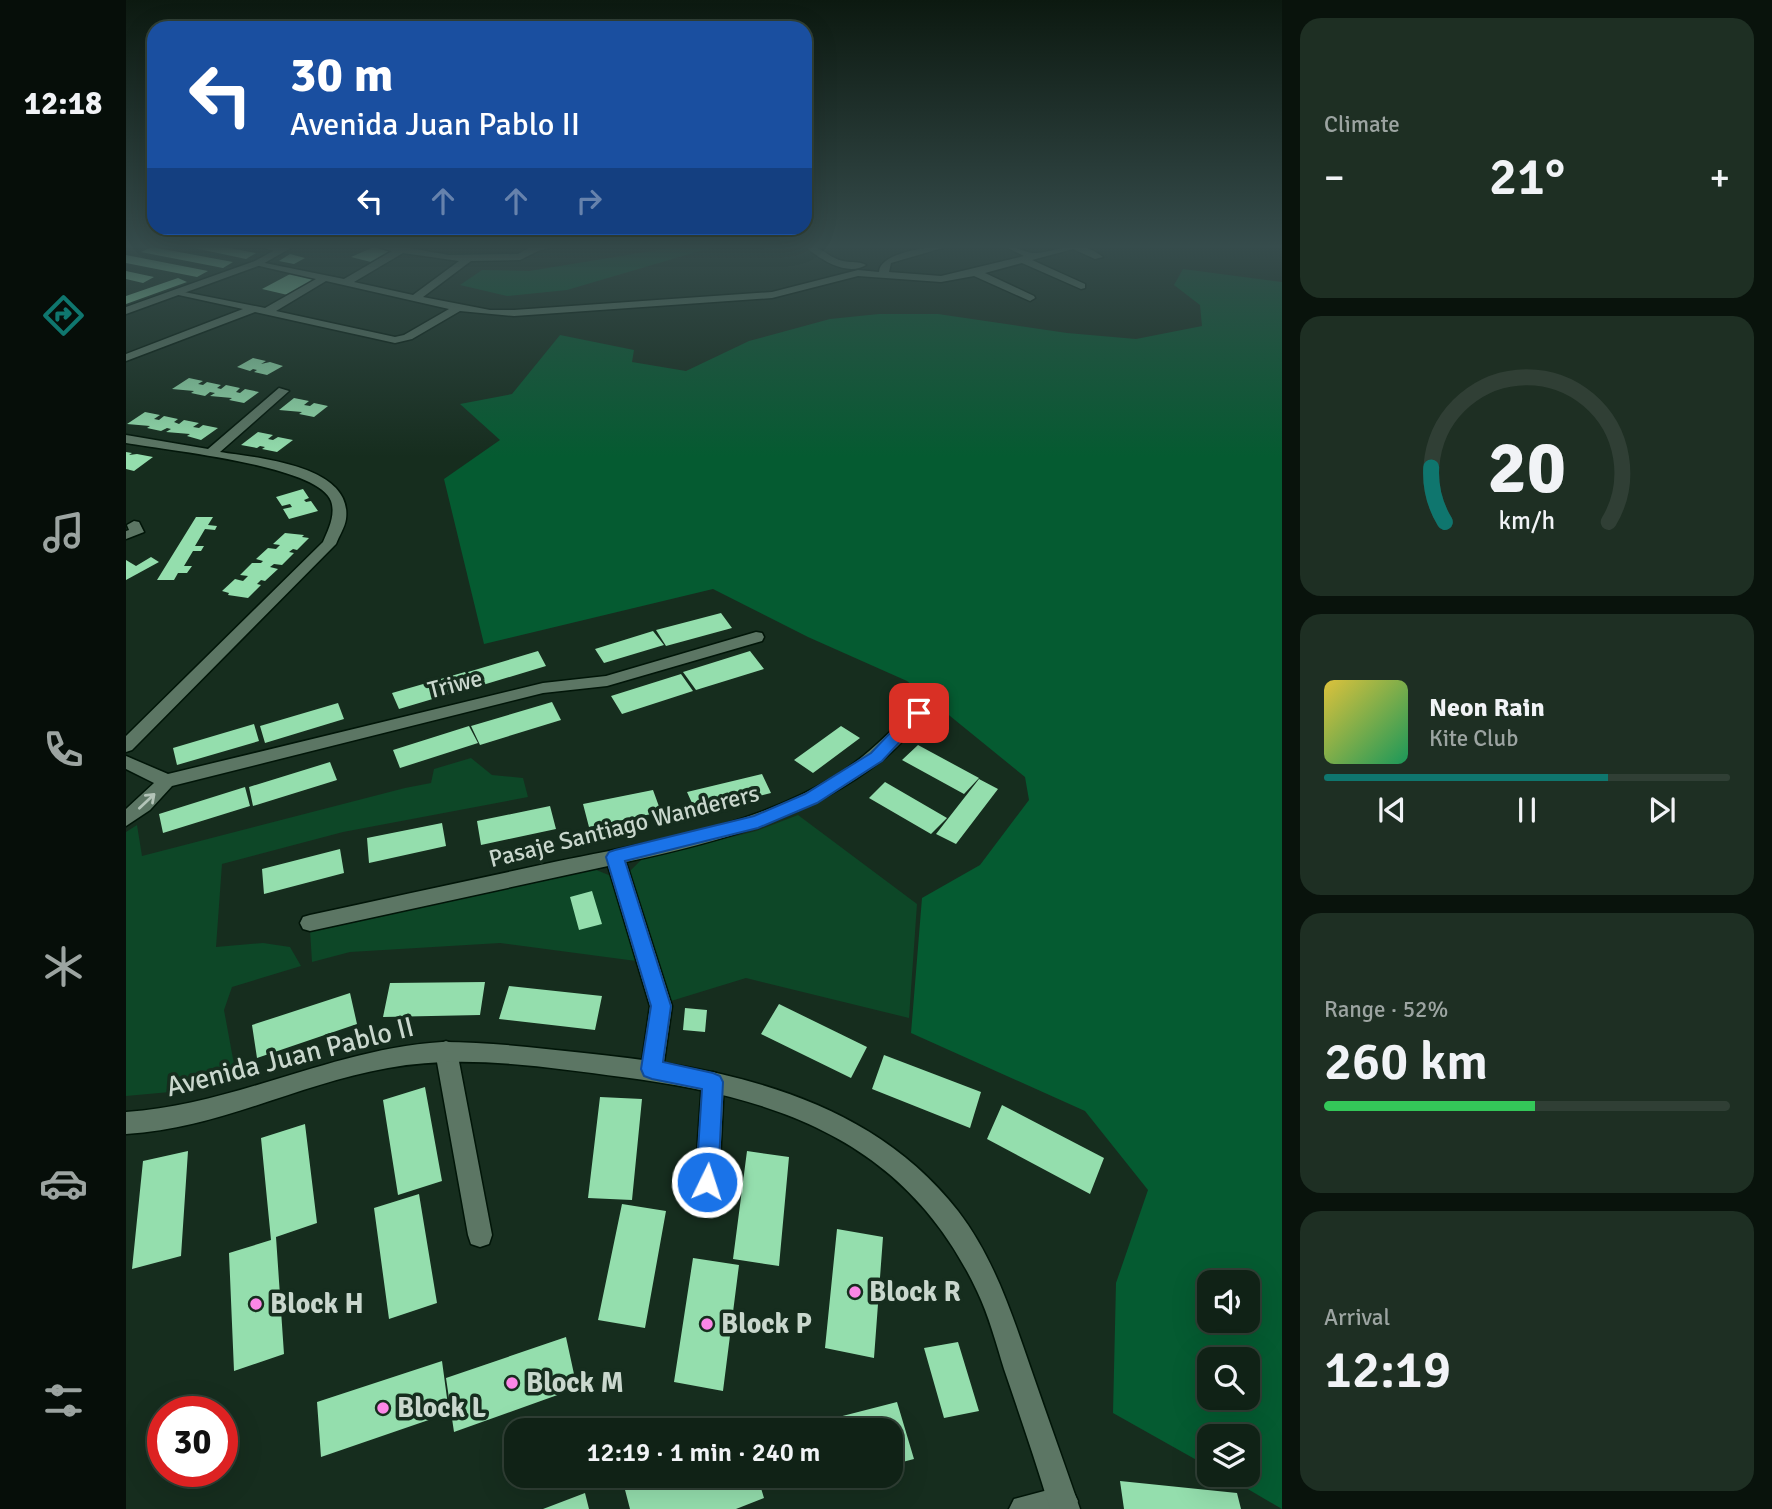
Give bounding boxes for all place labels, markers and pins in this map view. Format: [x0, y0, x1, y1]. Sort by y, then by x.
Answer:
pin [889, 683, 949, 743]
place label: Block R [869, 1275, 961, 1309]
marker: Block R [847, 1284, 863, 1300]
place label: Block H [270, 1287, 364, 1321]
marker: Block H [248, 1296, 264, 1312]
place label: Block P [721, 1307, 812, 1341]
marker: Block P [699, 1316, 715, 1332]
place label: Block M [526, 1366, 624, 1400]
marker: Block M [504, 1375, 520, 1391]
place label: Block L [397, 1391, 486, 1425]
marker: Block L [375, 1400, 391, 1416]

